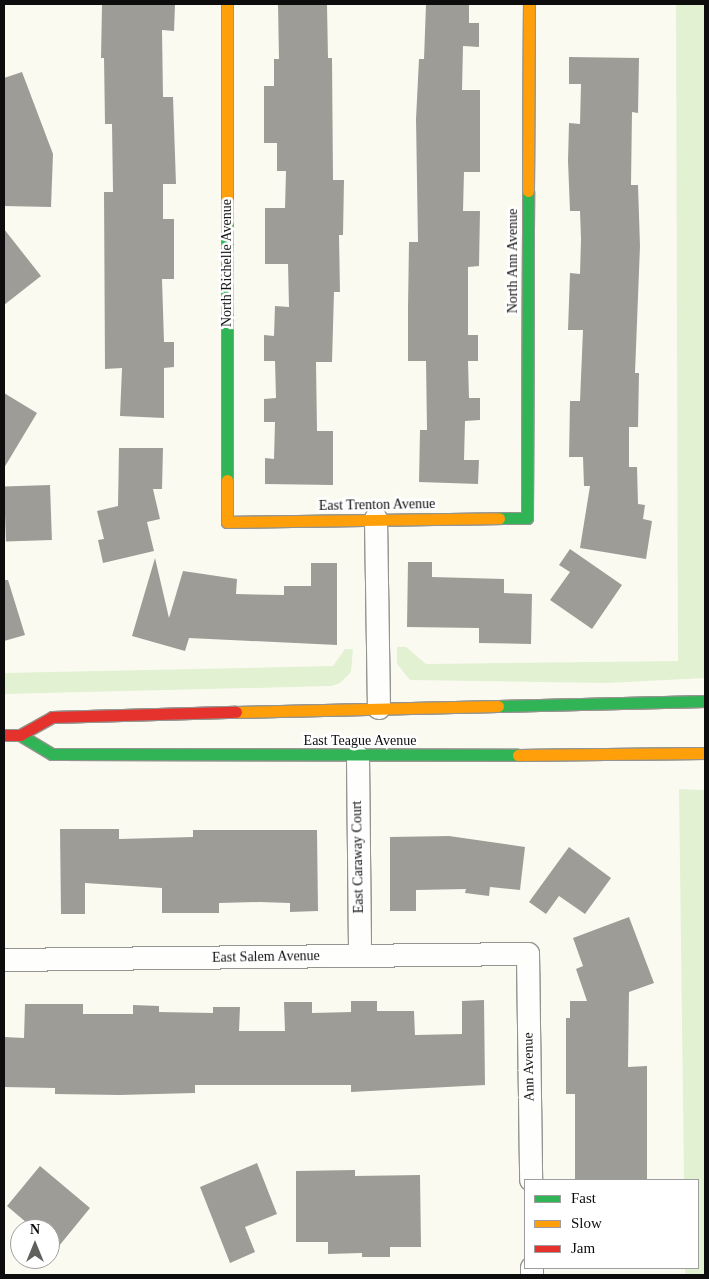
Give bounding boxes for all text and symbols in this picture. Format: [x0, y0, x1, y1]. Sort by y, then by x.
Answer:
street label: North Richelle Avenue [219, 199, 235, 327]
street label: North Ann Avenue [505, 208, 521, 314]
street label: East Trenton Avenue [318, 496, 436, 514]
street label: East Teague Avenue [303, 733, 417, 749]
street label: East Caraway Court [349, 800, 367, 914]
street label: East Salem Avenue [212, 948, 320, 966]
street label: Ann Avenue [520, 1032, 538, 1102]
legend [524, 1179, 699, 1269]
text: Fast [571, 1190, 596, 1206]
text: Slow [571, 1215, 602, 1231]
north arrow [10, 1219, 60, 1269]
text: N [30, 1222, 40, 1237]
text: Jam [571, 1240, 595, 1256]

